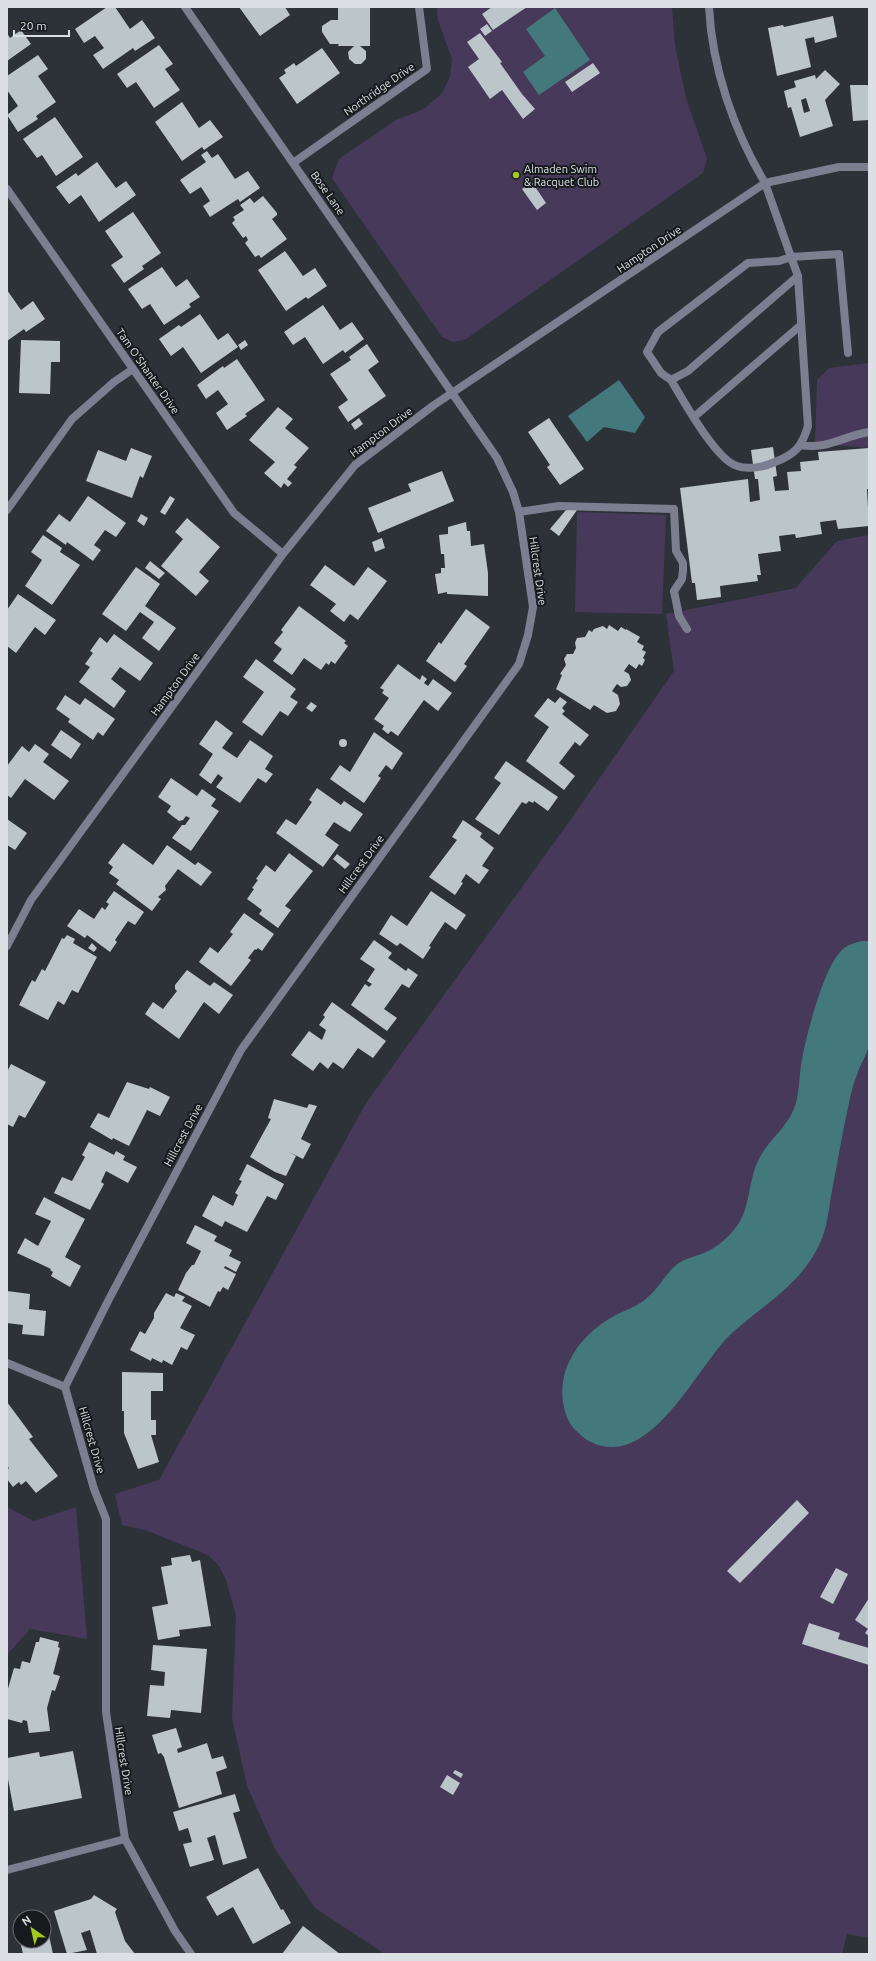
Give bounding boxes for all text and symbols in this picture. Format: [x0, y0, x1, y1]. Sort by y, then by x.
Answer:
scale bar [14, 12, 69, 38]
text: 20 m [20, 19, 47, 32]
street label: Northridge Drive [341, 60, 417, 118]
place label: Almaden Swim & Racquet Club [524, 163, 599, 188]
street label: Bose Lane [309, 169, 347, 217]
marker: Almaden Swim & Racquet Club [511, 170, 521, 180]
street label: Hampton Drive [615, 223, 683, 275]
street label: Tam O'Shanter Drive [114, 326, 182, 416]
street label: Hampton Drive [348, 405, 414, 459]
street label: Hillcrest Drive [527, 536, 549, 606]
street label: Hampton Drive [148, 650, 202, 718]
street label: Hillcrest Drive [336, 833, 386, 895]
street label: Hillcrest Drive [161, 1102, 205, 1168]
street label: Hillcrest Drive [77, 1405, 107, 1475]
street label: Hillcrest Drive [113, 1726, 135, 1796]
north arrow [12, 1909, 52, 1949]
text: N [20, 1913, 33, 1928]

